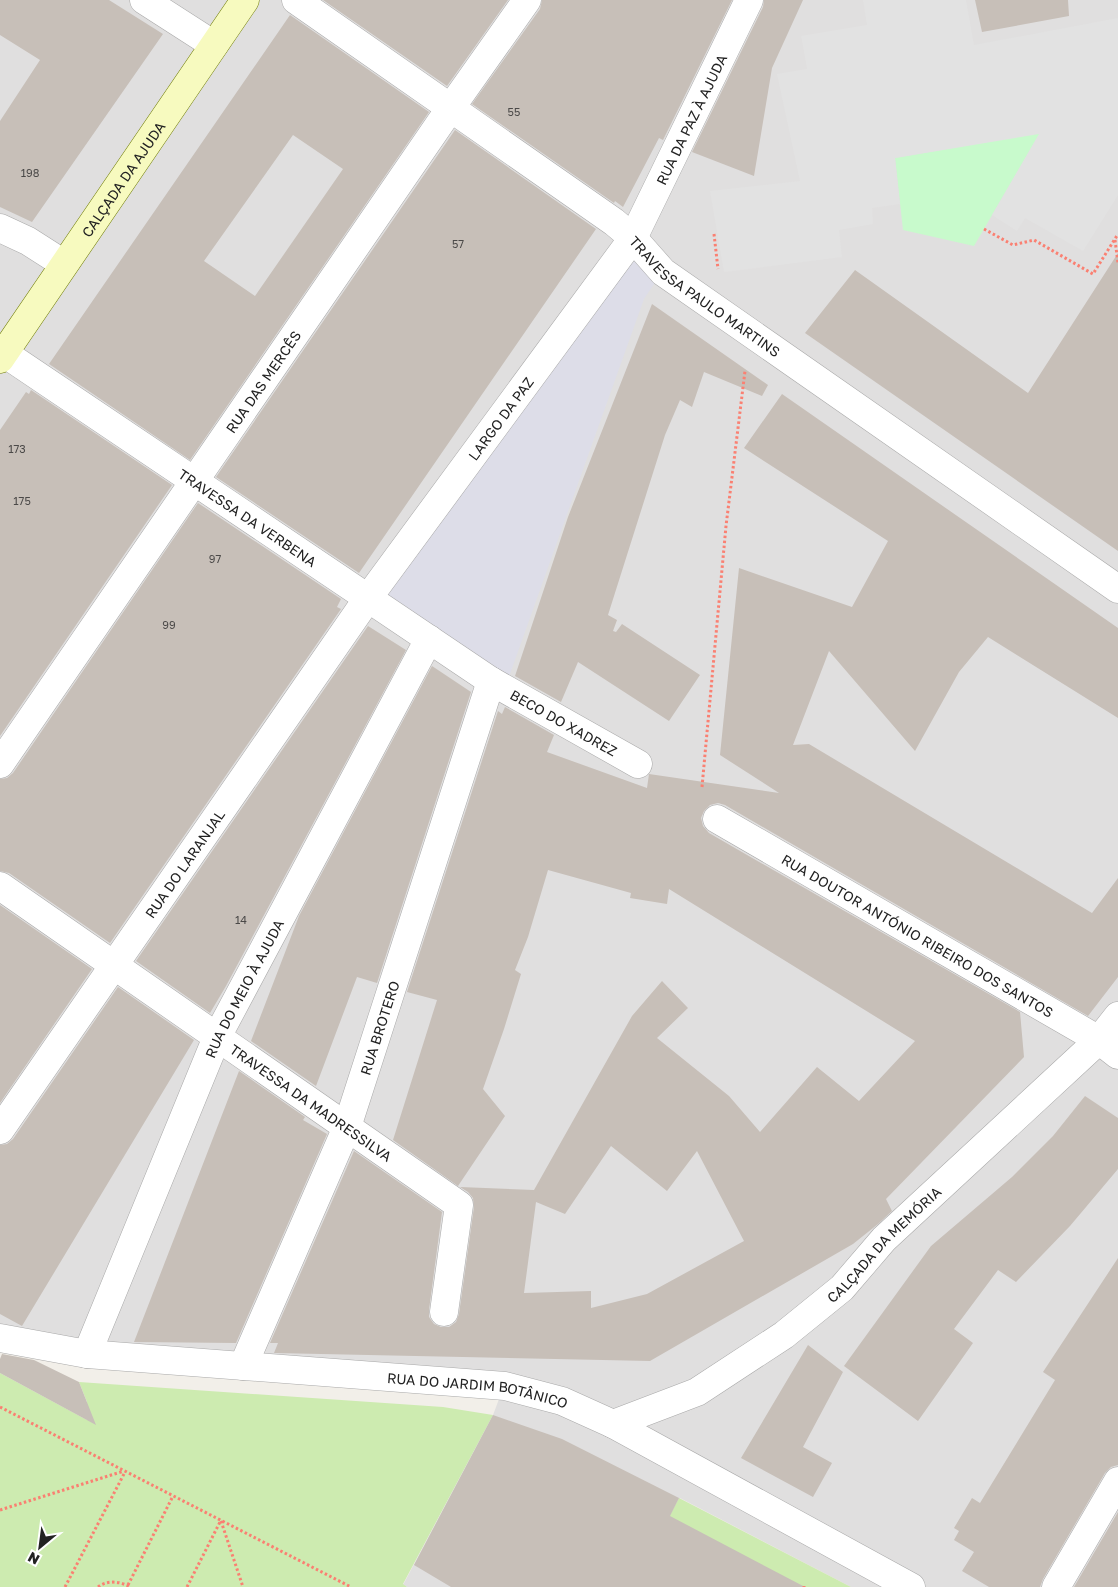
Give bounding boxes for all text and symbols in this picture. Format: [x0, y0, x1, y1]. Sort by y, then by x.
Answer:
street label: RUA DA PAZ À AJUDA [652, 51, 730, 187]
house number: 55 [508, 105, 520, 118]
street label: CALÇADA DA AJUDA [78, 117, 169, 240]
house number: 198 [21, 166, 40, 179]
street label: TRAVESSA PAULO MARTINS [626, 232, 784, 360]
house number: 57 [452, 237, 464, 250]
street label: RUA DAS MERCÊS [222, 327, 304, 436]
street label: LARGO DA PAZ [464, 373, 537, 463]
house number: 173 [8, 442, 26, 455]
street label: TRAVESSA DA VERBENA [176, 465, 321, 570]
house number: 175 [13, 494, 31, 507]
house number: 97 [209, 552, 221, 565]
house number: 99 [162, 618, 176, 631]
street label: BECO DO XADREZ [508, 685, 621, 759]
street label: RUA DO LARANJAL [141, 806, 228, 921]
street label: RUA DOUTOR ANTÓNIO RIBEIRO DOS SANTOS [779, 850, 1057, 1020]
house number: 14 [235, 913, 247, 926]
street label: RUA DO MEIO À AJUDA [201, 916, 287, 1060]
street label: RUA BROTERO [356, 978, 402, 1077]
street label: TRAVESSA DA MADRESSILVA [227, 1040, 396, 1165]
street label: CALÇADA DA MEMÓRIA [823, 1182, 944, 1306]
street label: RUA DO JARDIM BOTÂNICO [386, 1368, 571, 1411]
north arrow [15, 1522, 65, 1572]
text: N [25, 1549, 42, 1569]

